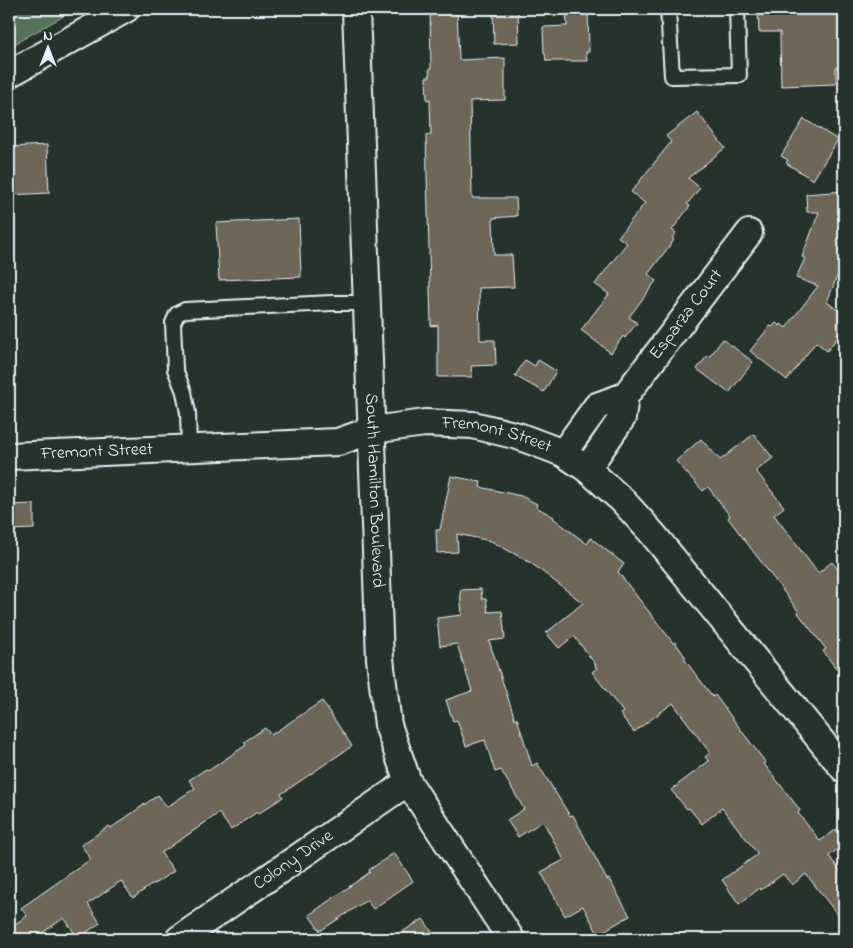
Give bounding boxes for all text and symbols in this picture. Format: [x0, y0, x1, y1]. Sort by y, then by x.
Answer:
north arrow [22, 22, 72, 72]
text: N [43, 26, 53, 47]
street label: Esparza Court [644, 264, 730, 366]
street label: South Hamilton Boulevard [357, 393, 390, 589]
street label: Fremont Street [441, 411, 555, 460]
street label: Fremont Street [39, 437, 153, 468]
street label: Colony Drive [248, 823, 340, 897]

